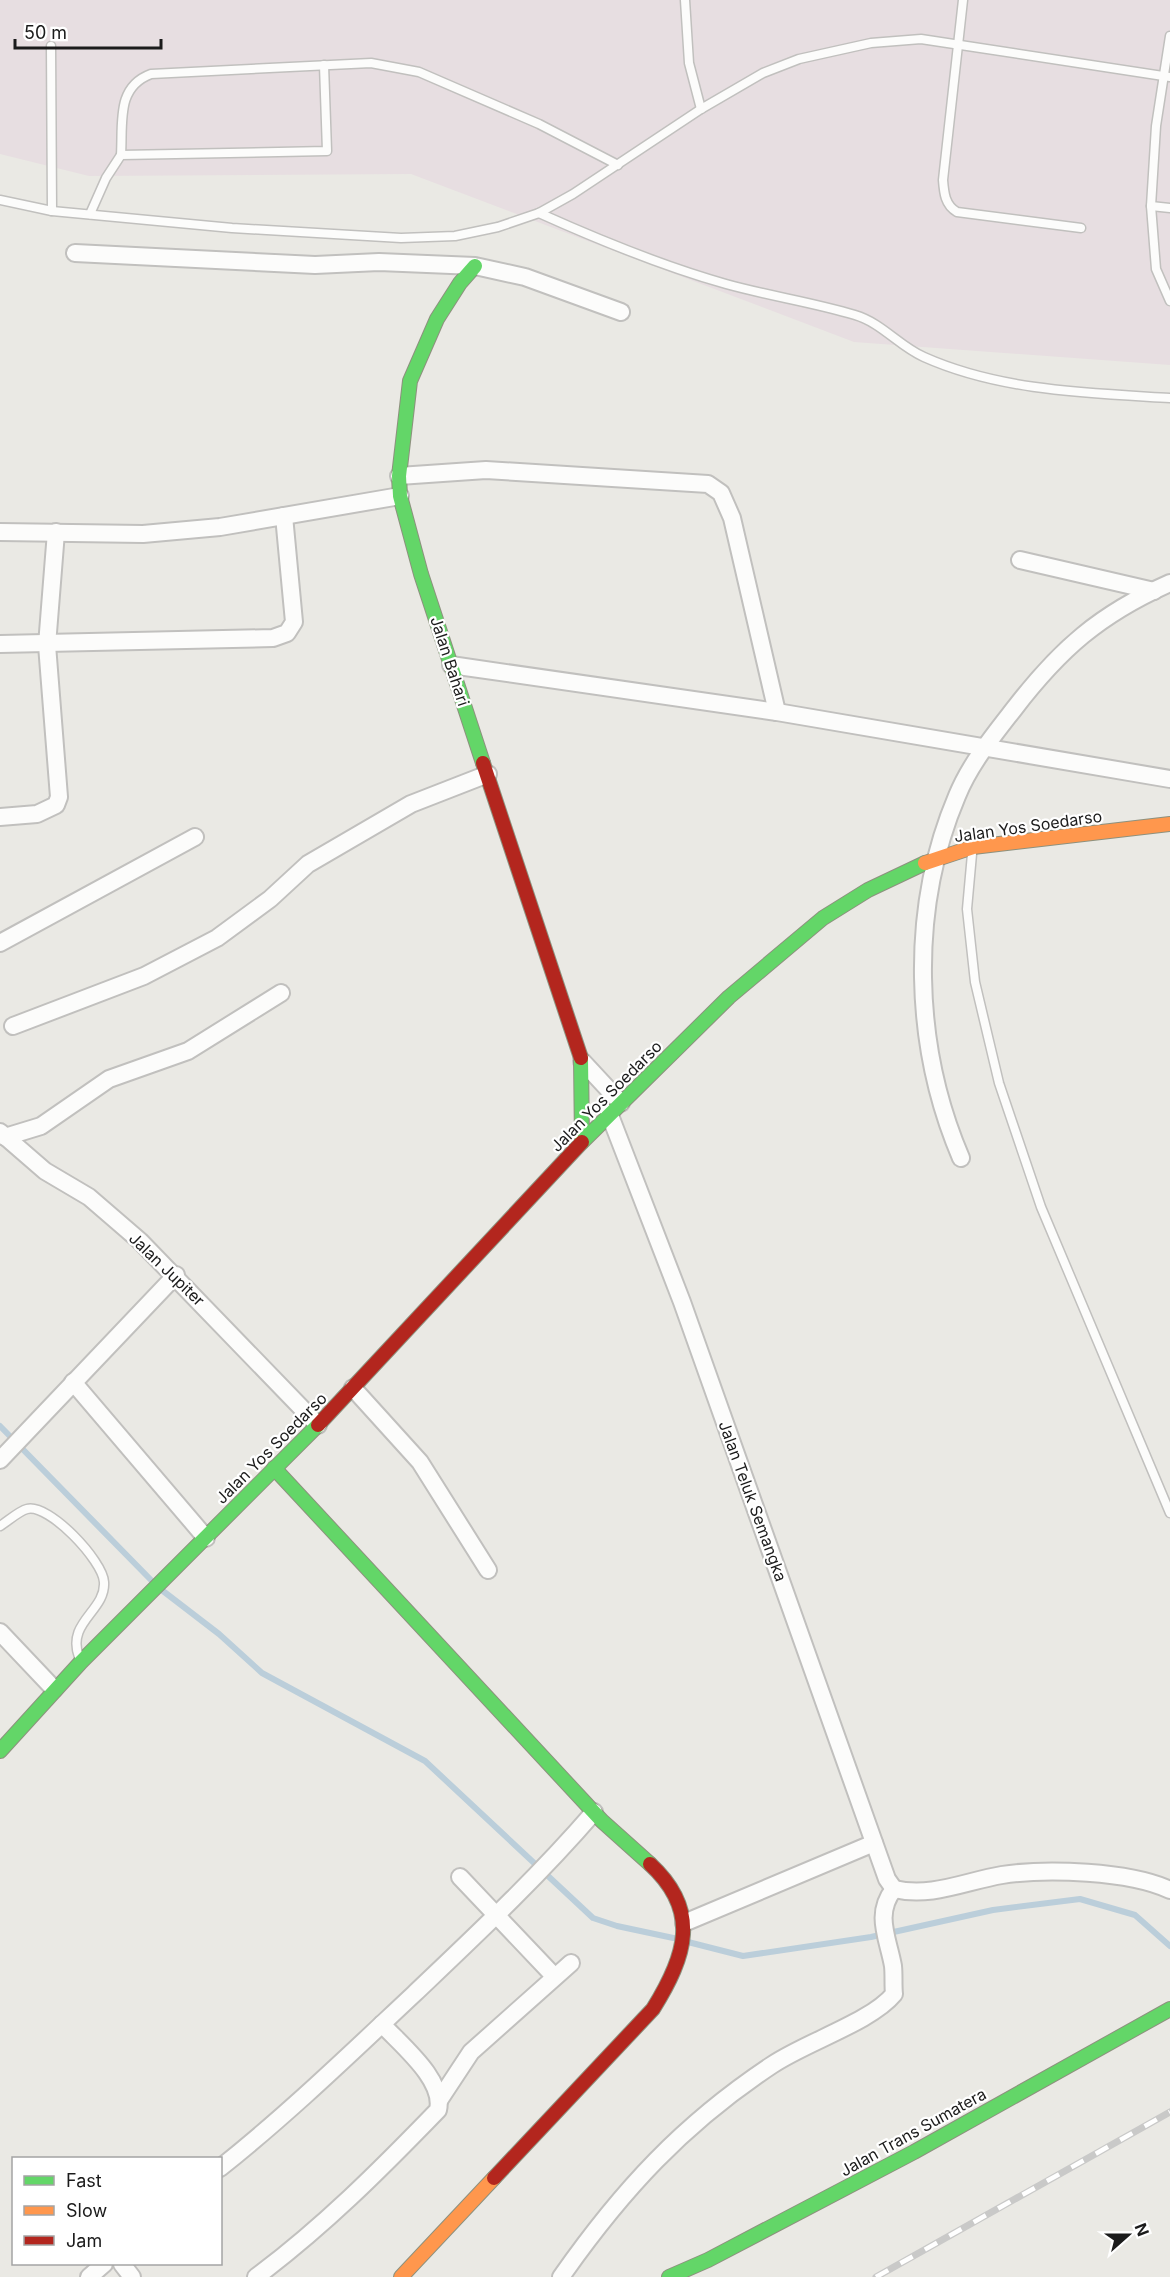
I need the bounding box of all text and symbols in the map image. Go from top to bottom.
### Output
scale bar [15,12,160,50]
text: 50 m [24,22,67,43]
street label: Jalan Bahari [426,614,474,708]
street label: Jalan Yos Soedarso [953,806,1103,846]
street label: Jalan Yos Soedarso [546,1036,666,1156]
street label: Jalan Jupiter [125,1228,209,1310]
street label: Jalan Yos Soedarso [211,1388,331,1508]
street label: Jalan Teluk Semangka [715,1418,791,1584]
street label: Jalan Trans Sumatera [836,2084,990,2180]
legend [12,2157,222,2265]
text: Fast [66,2170,102,2191]
text: Slow [66,2200,107,2221]
north arrow [1098,2205,1158,2265]
text: N [1130,2220,1154,2239]
text: Jam [66,2230,102,2251]

